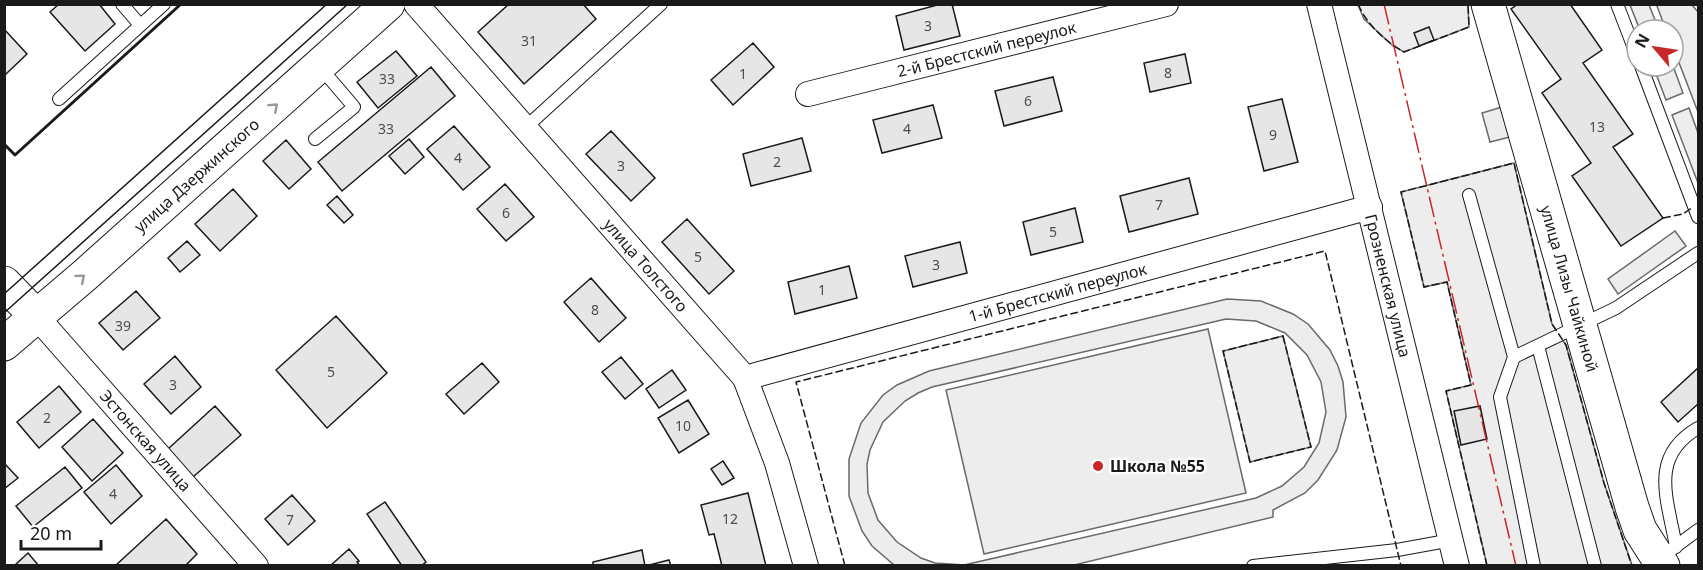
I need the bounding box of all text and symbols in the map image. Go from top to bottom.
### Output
street label: 2-й Брестский переулок [895,16,1079,82]
house number: 3 [924,16,932,35]
north arrow [1625,18,1685,78]
text: N [1629,30,1655,52]
house number: 31 [521,31,537,50]
house number: 8 [1164,63,1172,82]
house number: 1 [739,64,747,83]
house number: 33 [379,69,395,88]
house number: 6 [1024,91,1032,110]
one-way arrow [267,103,278,114]
street label: улица Дзержинского [129,113,264,237]
house number: 13 [1589,117,1605,136]
house number: 33 [378,119,394,138]
house number: 4 [903,119,911,138]
house number: 9 [1269,125,1277,144]
house number: 4 [454,148,462,167]
house number: 2 [773,152,781,171]
house number: 3 [617,156,625,175]
house number: 7 [1155,195,1163,214]
house number: 6 [502,203,510,222]
street label: улица Лизы Чайкиной [1535,203,1604,374]
street label: Грозненская улица [1360,212,1416,360]
street label: улица Толстого [599,214,693,317]
house number: 5 [1049,222,1057,241]
house number: 5 [694,247,702,266]
house number: 3 [932,255,940,274]
street label: 1-й Брестский переулок [966,258,1150,327]
one-way arrow [74,274,85,285]
house number: 1 [818,280,826,299]
house number: 8 [591,300,599,319]
house number: 39 [115,316,131,335]
house number: 5 [327,362,335,381]
house number: 3 [169,375,177,394]
street label: Эстонская улица [95,385,196,496]
house number: 2 [43,408,51,427]
house number: 10 [675,416,691,435]
place label: Школа №55 [1110,455,1205,477]
marker: Школа №55 [1091,459,1105,473]
house number: 4 [109,484,117,503]
house number: 12 [722,509,738,528]
house number: 7 [286,510,294,529]
scale bar [21,513,100,551]
text: 20 m [30,521,72,545]

